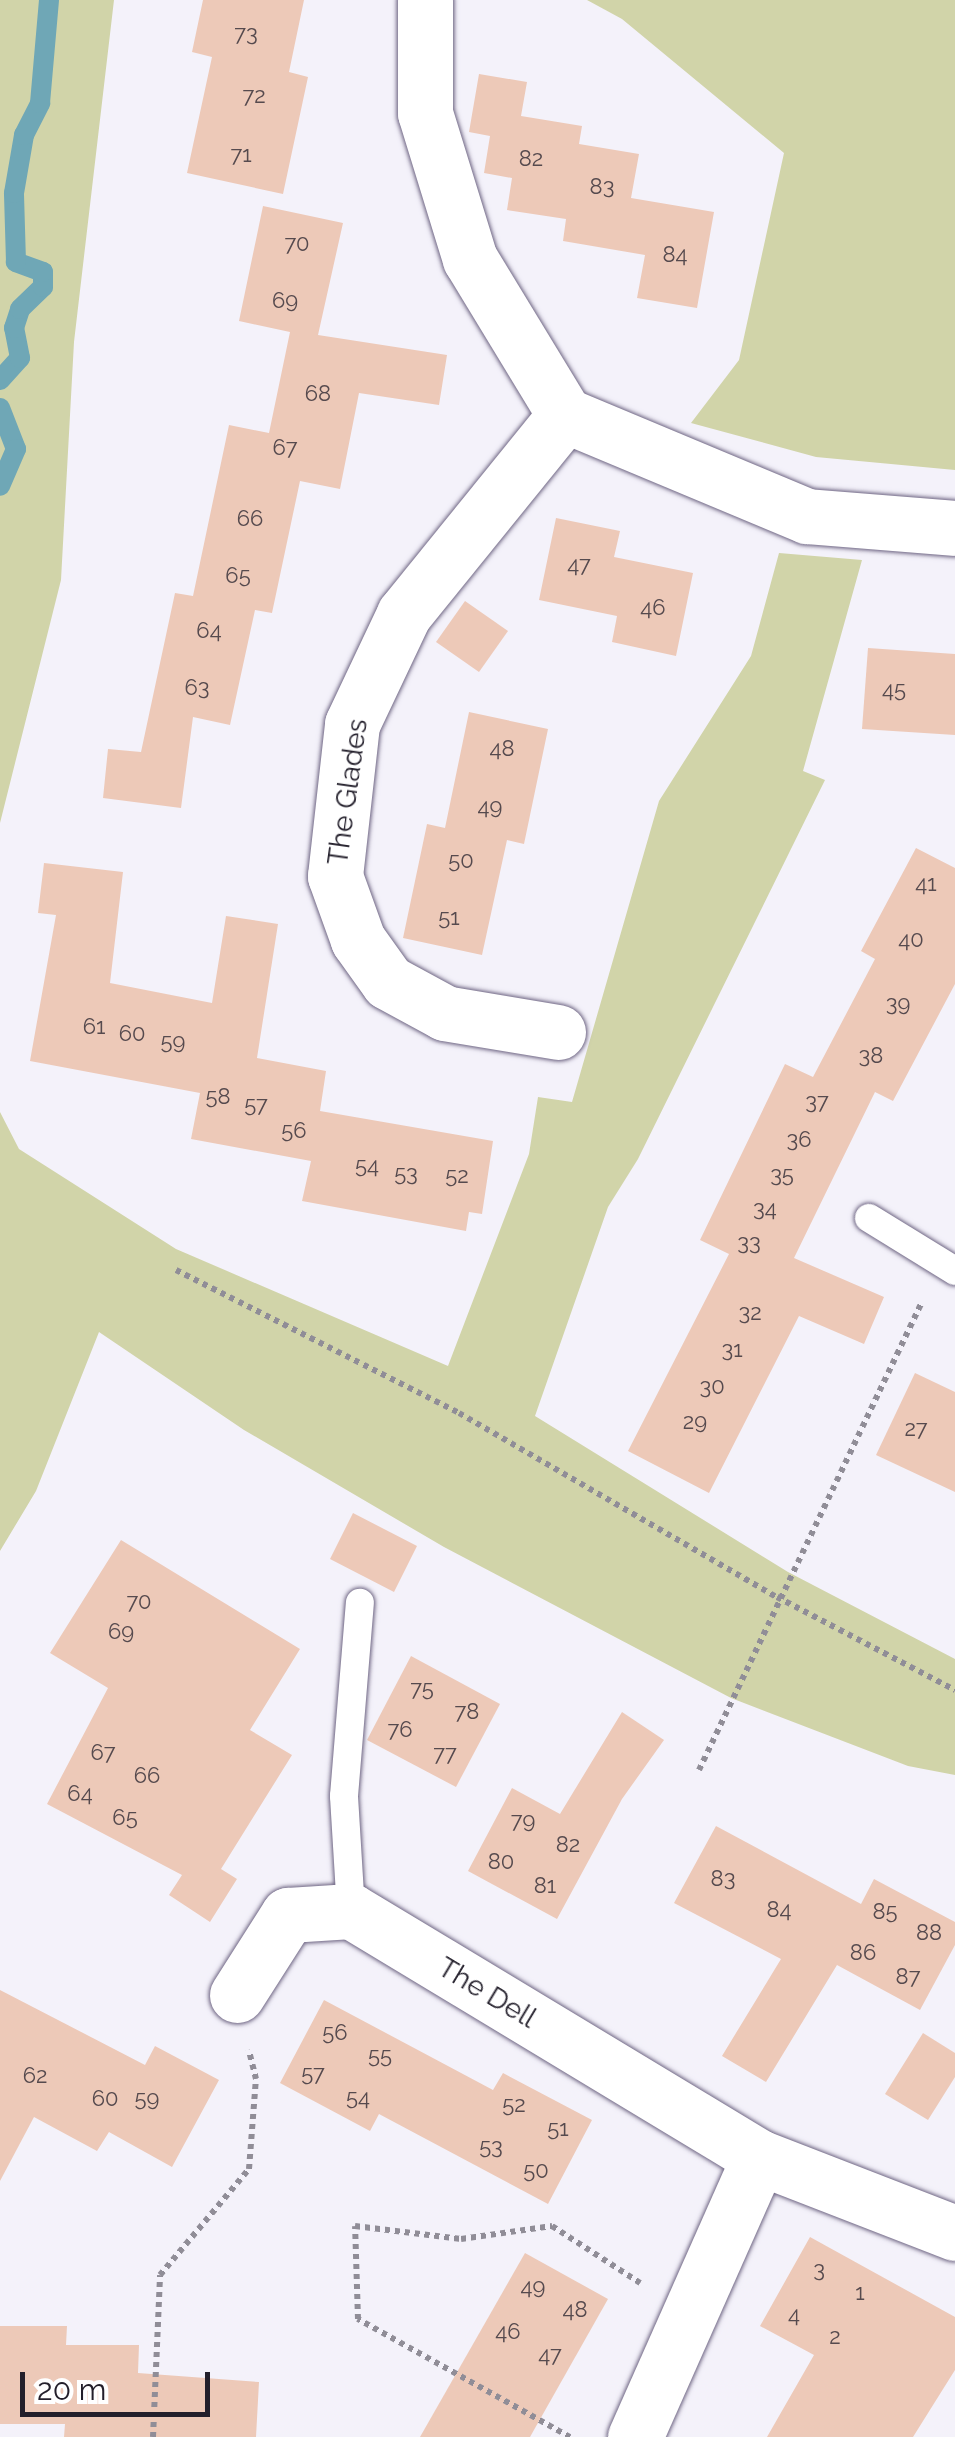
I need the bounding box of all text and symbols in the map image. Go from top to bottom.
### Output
house number: 73 [234,21,258,47]
house number: 72 [242,83,266,109]
house number: 71 [230,142,252,168]
house number: 82 [519,146,543,172]
house number: 83 [590,174,614,200]
house number: 70 [284,231,310,257]
house number: 84 [662,242,688,268]
house number: 69 [272,288,298,314]
house number: 68 [305,381,331,407]
house number: 67 [272,435,298,461]
house number: 66 [237,506,263,532]
house number: 47 [567,552,591,578]
house number: 65 [225,563,251,589]
house number: 46 [640,595,666,621]
house number: 64 [196,618,222,644]
house number: 63 [184,675,210,701]
house number: 45 [882,677,906,703]
street label: The Glades [321,717,375,867]
house number: 48 [489,736,515,762]
house number: 49 [478,794,502,820]
house number: 50 [448,848,474,874]
house number: 41 [915,871,937,897]
house number: 51 [438,905,460,931]
house number: 40 [898,927,924,953]
house number: 39 [886,991,910,1017]
house number: 61 [83,1014,105,1040]
house number: 60 [119,1021,145,1047]
house number: 59 [161,1029,185,1055]
house number: 38 [859,1043,883,1069]
house number: 58 [205,1084,231,1110]
house number: 37 [805,1089,829,1115]
house number: 57 [244,1092,268,1118]
house number: 56 [281,1118,307,1144]
house number: 36 [786,1127,812,1153]
house number: 54 [355,1153,379,1179]
house number: 53 [394,1161,418,1187]
house number: 35 [770,1162,794,1188]
house number: 52 [445,1163,469,1189]
house number: 34 [753,1196,777,1222]
house number: 33 [737,1230,761,1256]
house number: 32 [738,1300,762,1326]
house number: 31 [721,1337,743,1363]
house number: 30 [699,1374,725,1400]
house number: 29 [683,1409,707,1435]
house number: 27 [904,1416,928,1442]
house number: 70 [126,1589,152,1615]
house number: 69 [108,1619,134,1645]
house number: 75 [410,1676,434,1702]
house number: 78 [455,1699,479,1725]
house number: 76 [387,1717,413,1743]
house number: 67 [90,1740,116,1766]
house number: 77 [433,1741,457,1767]
house number: 66 [134,1763,160,1789]
house number: 64 [67,1781,93,1807]
house number: 65 [112,1805,138,1831]
house number: 79 [511,1808,535,1834]
house number: 82 [556,1832,580,1858]
house number: 80 [488,1849,514,1875]
house number: 83 [711,1866,735,1892]
house number: 81 [534,1873,556,1899]
house number: 84 [766,1897,792,1923]
house number: 85 [872,1899,898,1925]
house number: 88 [916,1920,942,1946]
house number: 86 [850,1940,876,1966]
street label: The Dell [432,1951,542,2035]
house number: 87 [896,1964,920,1990]
house number: 56 [322,2020,348,2046]
house number: 55 [368,2043,392,2069]
house number: 57 [301,2061,325,2087]
house number: 62 [23,2063,47,2089]
house number: 54 [346,2085,370,2111]
house number: 60 [92,2086,118,2112]
house number: 59 [135,2086,159,2112]
house number: 52 [502,2092,526,2118]
house number: 51 [547,2116,569,2142]
house number: 53 [479,2134,503,2160]
house number: 50 [523,2158,549,2184]
house number: 3 [813,2257,825,2283]
house number: 49 [521,2274,545,2300]
house number: 1 [855,2280,865,2306]
house number: 48 [562,2297,588,2323]
house number: 4 [788,2302,800,2328]
house number: 46 [495,2319,521,2345]
house number: 2 [829,2324,841,2350]
house number: 47 [538,2342,562,2368]
scale bar [25,2352,215,2414]
text: 20 m [37,2372,106,2407]

